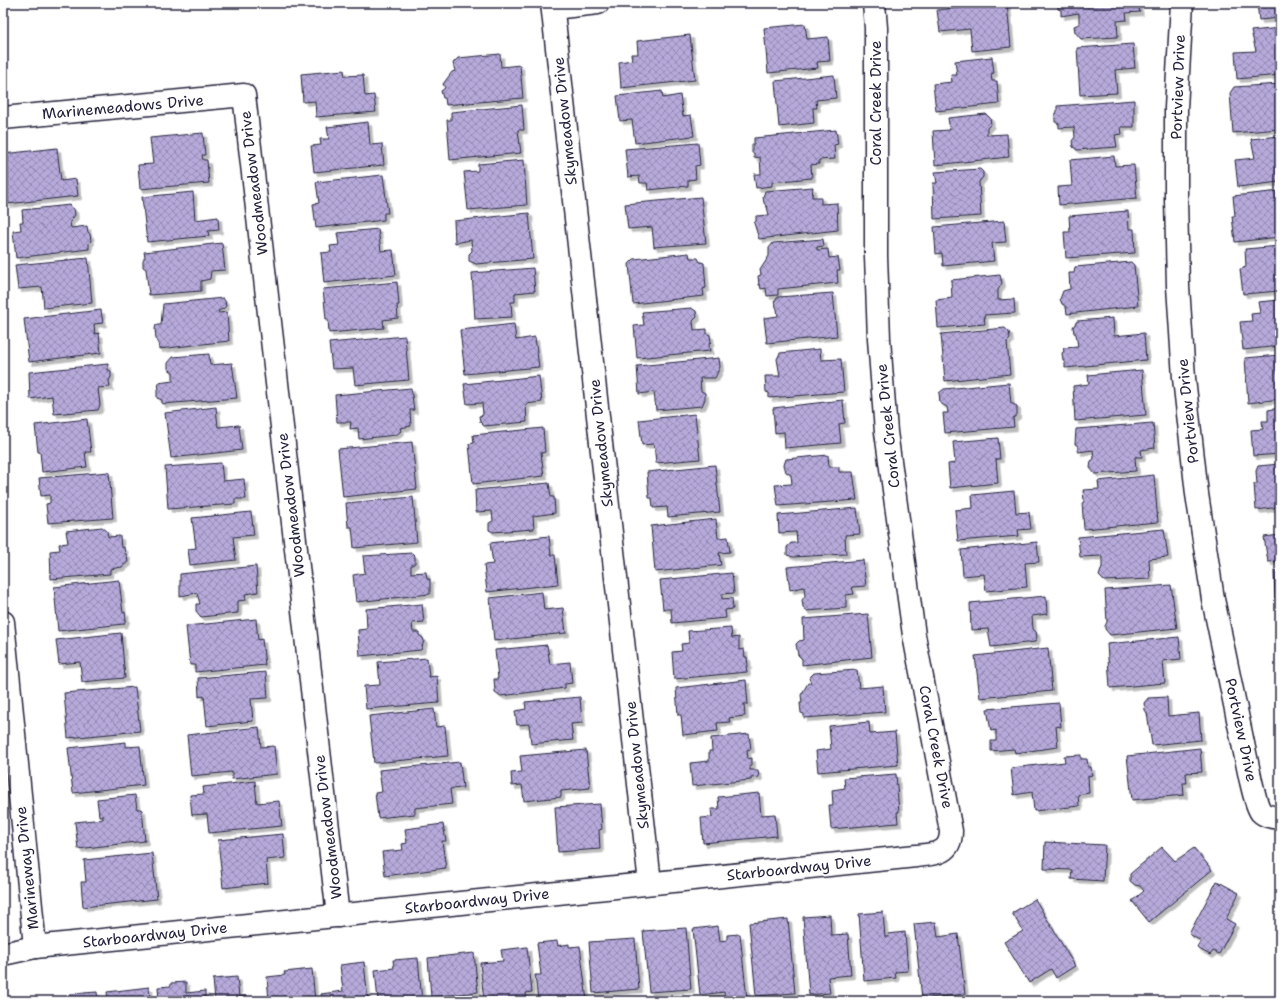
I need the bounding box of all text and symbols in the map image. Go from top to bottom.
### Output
street label: Portview Drive [1166,34,1190,140]
street label: Coral Creek Drive [866,41,886,165]
street label: Skymeadow Drive [548,56,582,186]
street label: Marinemeadows Drive [41,90,205,124]
street label: Woodmeadow Drive [235,110,273,256]
street label: Portview Drive [1173,358,1203,464]
street label: Coral Creek Drive [872,363,904,489]
street label: Skymeadow Drive [584,378,618,508]
street label: Woodmeadow Drive [272,432,310,578]
street label: Portview Drive [1220,676,1262,784]
street label: Coral Creek Drive [914,684,958,810]
street label: Skymeadow Drive [620,700,654,830]
street label: Woodmeadow Drive [309,754,347,900]
street label: Marineway Drive [11,805,43,931]
street label: Starboardway Drive [726,850,872,886]
street label: Starboardway Drive [404,883,550,919]
street label: Starboardway Drive [82,917,228,953]

